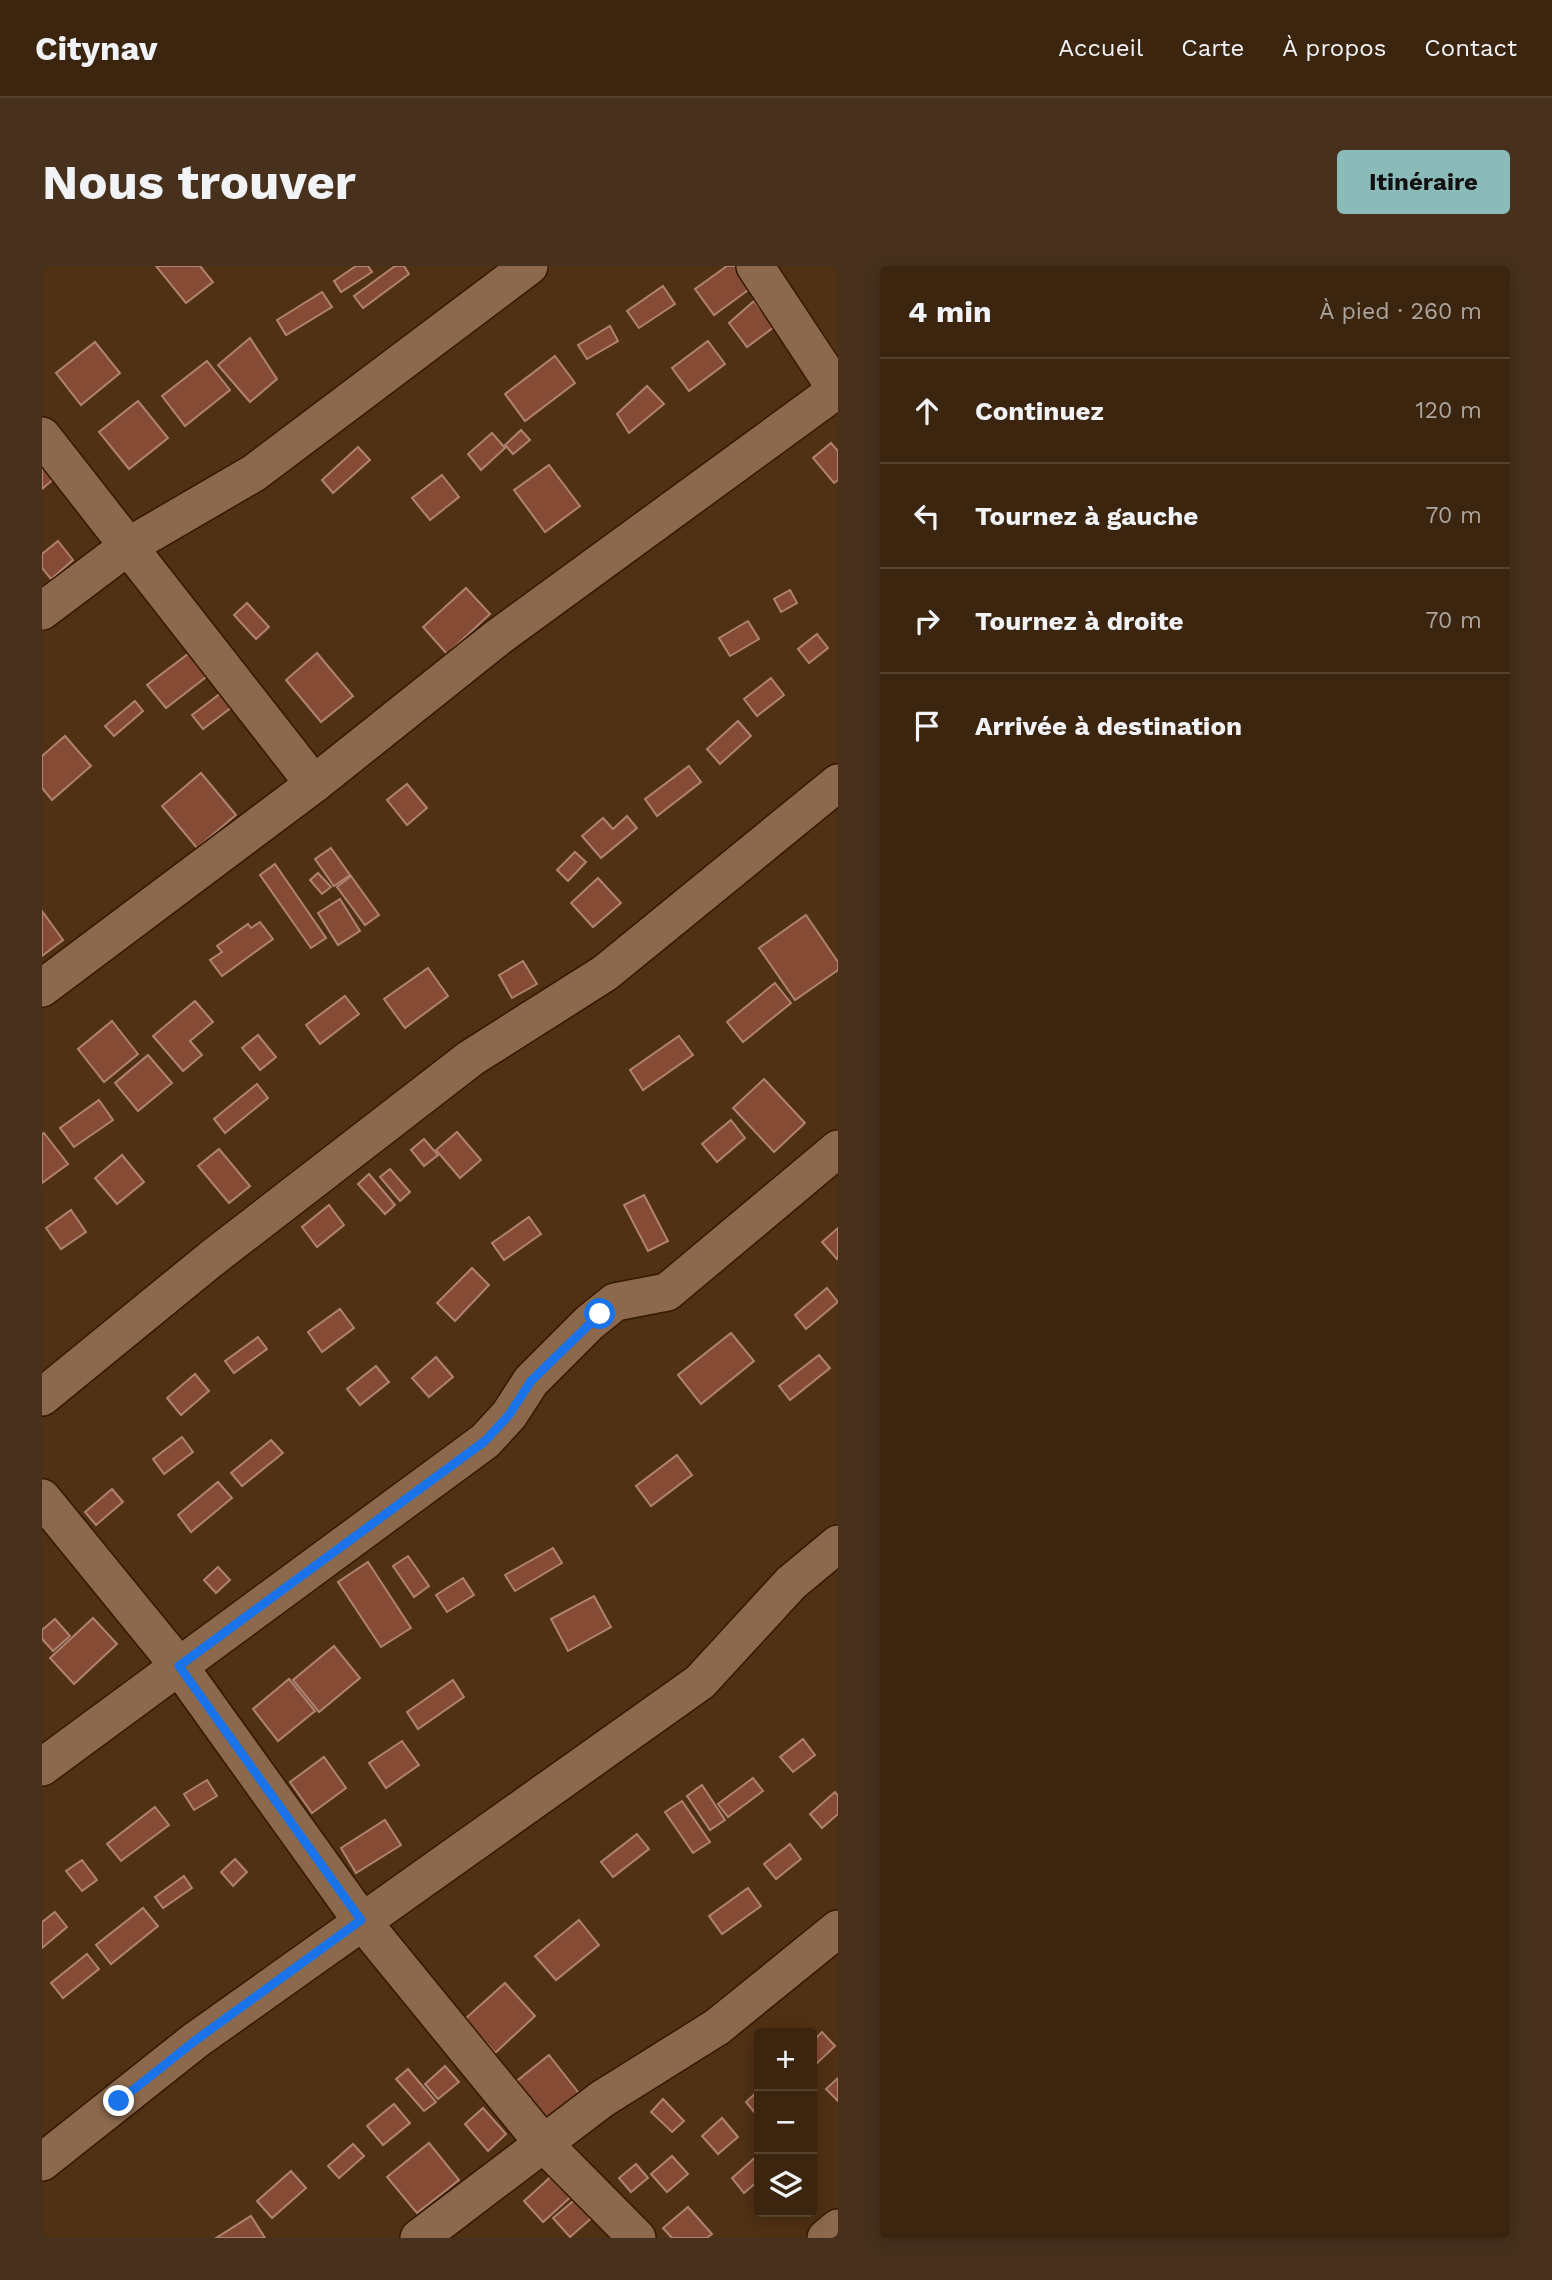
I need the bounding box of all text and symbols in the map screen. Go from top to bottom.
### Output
text: Citynav [35,29,157,68]
text: Accueil [1058,34,1143,62]
text: Carte [1181,34,1244,62]
text: À propos [1282,34,1386,62]
text: Contact [1424,34,1517,62]
button: Itinéraire [1337,150,1510,214]
text: Nous trouver [42,153,356,211]
text: 4 min [908,294,992,329]
text: À pied · 260 m [1319,298,1482,325]
icon: ahead [908,392,946,430]
text: Continuez [975,396,1104,426]
text: 120 m [1416,397,1482,424]
icon: left [908,497,946,535]
text: Tournez à gauche [975,501,1198,531]
text: 70 m [1425,502,1482,529]
icon: right [908,602,946,640]
text: Tournez à droite [975,606,1184,636]
text: 70 m [1425,607,1482,634]
icon: arrive [908,707,946,745]
text: Arrivée à destination [975,711,1242,741]
route start [584,1298,615,1329]
map controls [754,2028,817,2217]
button: + [754,2028,817,2091]
route end [103,2085,134,2116]
button: − [754,2091,817,2154]
button: layers [754,2154,817,2217]

